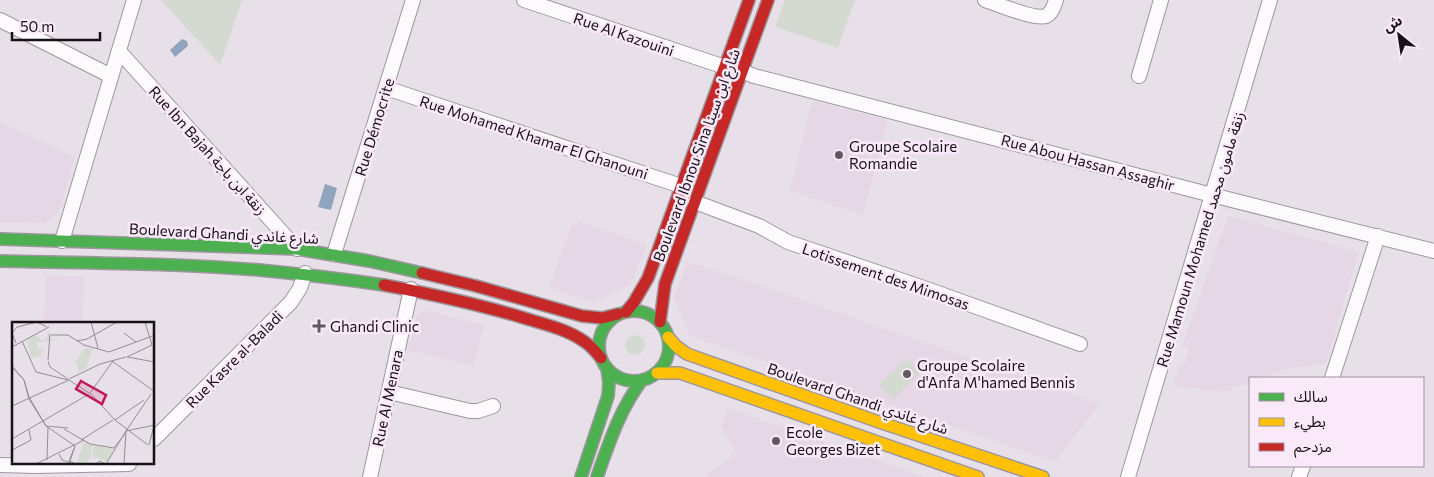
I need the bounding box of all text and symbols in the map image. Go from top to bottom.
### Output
street label: Rue Al Kazouini [571,8,677,60]
scale bar [12,10,100,42]
north arrow [1374,10,1424,60]
text: ش [1380,11,1405,35]
text: 50 m [20,17,54,35]
street label: Boulevard Ibnou Sina شارع ابن سينا [649,46,747,265]
street label: Rue Démocrite [351,76,397,178]
street label: Rue Ibn Bajah زنقة ابن باجة [145,82,271,219]
street label: Rue Mohamed Khamar El Ghanouni [418,91,650,183]
street label: Rue Mamoun Mohamed زنقة مامون محمد [1152,109,1249,369]
street label: Rue Abou Hassan Assaghir [999,130,1177,194]
place label: Groupe Scolaire Romandie [849,137,957,172]
marker: Groupe Scolaire Romandie [833,149,845,161]
street label: Boulevard Ghandi شارع غاندي [128,219,320,251]
street label: Lotissement des Mimosas [800,239,972,313]
street label: Rue Kasre al-Baladi [182,307,286,411]
place label: Ghandi Clinic [330,317,419,335]
marker: Ghandi Clinic [312,319,326,333]
inset map [12,322,155,464]
street label: Rue Al Menara [368,348,406,448]
place label: Groupe Scolaire d'Anfa M'hamed Bennis [917,356,1075,391]
street label: Boulevard Ghandi شارع غاندي [764,359,951,441]
marker: Groupe Scolaire d'Anfa M'hamed Bennis [901,368,913,380]
legend [1249,377,1424,467]
text: سالك [1294,387,1328,405]
text: بطيء [1294,412,1326,433]
place label: Ecole Georges Bizet [786,423,880,458]
marker: Ecole Georges Bizet [770,435,782,447]
text: مزدحم [1294,437,1332,458]

